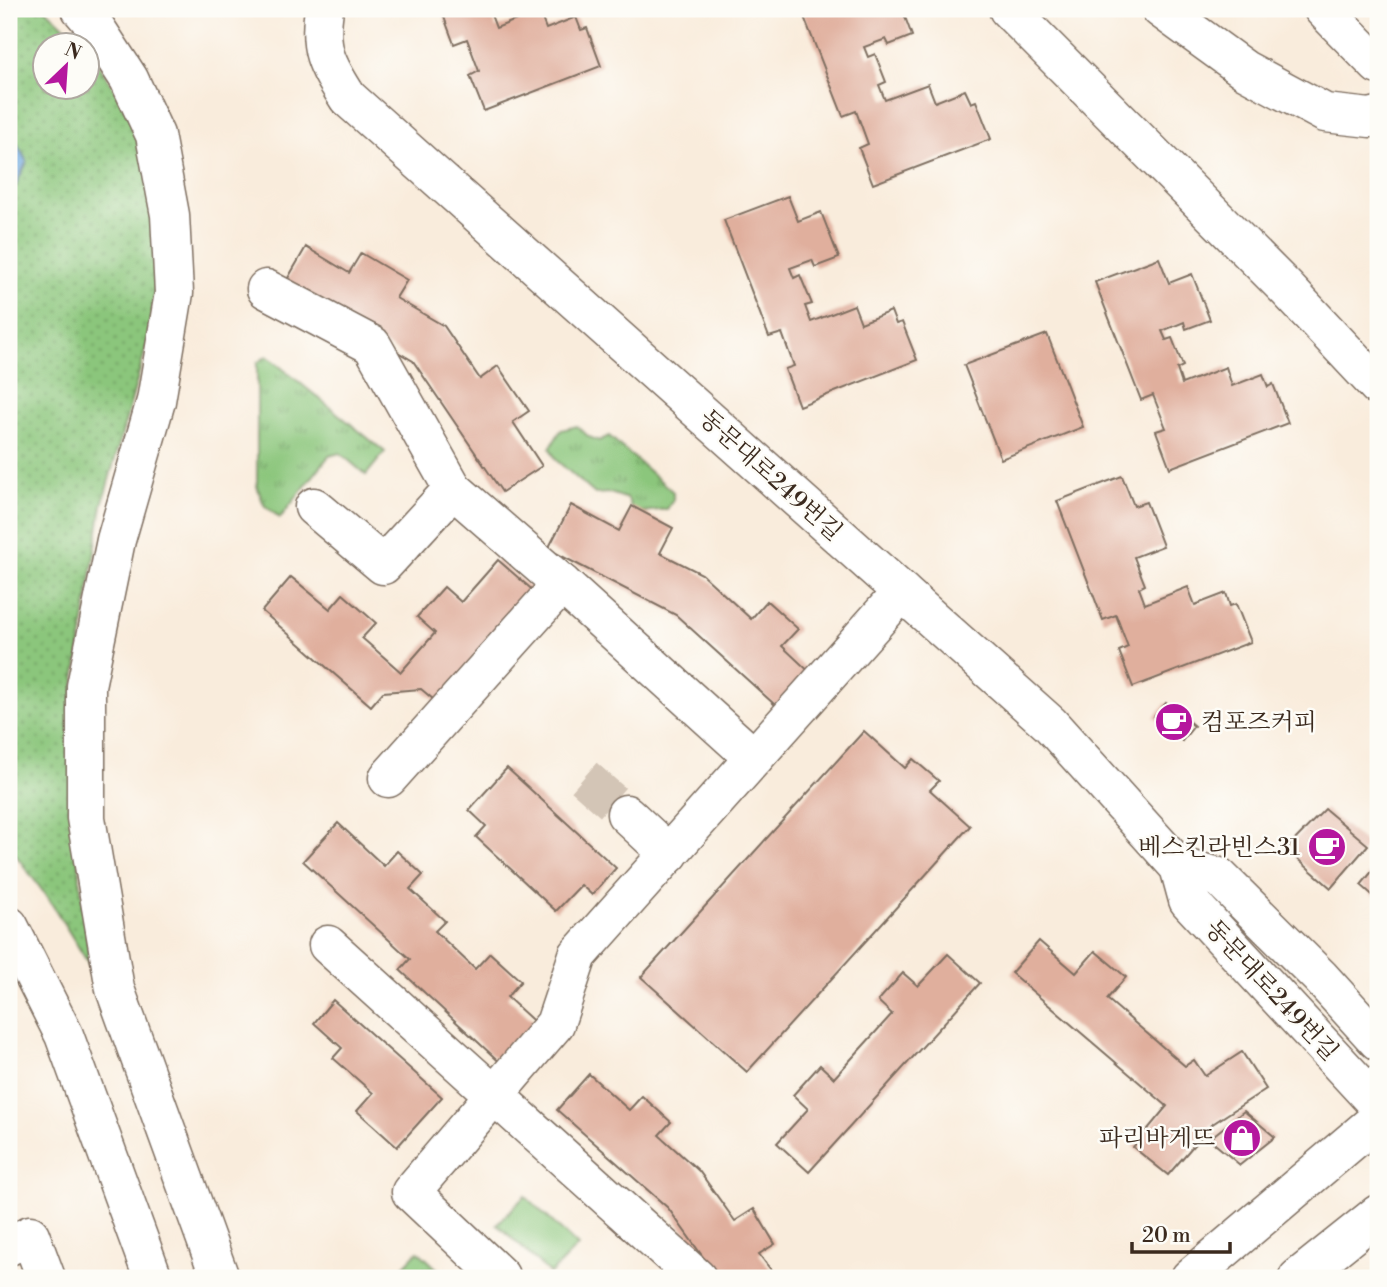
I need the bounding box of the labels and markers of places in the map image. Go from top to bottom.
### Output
cafe icon: 컴포즈커피 [1153,701,1195,743]
place label: 컴포즈커피 [1201,708,1317,738]
cafe icon: 베스킨라빈스31 [1306,826,1348,868]
place label: 베스킨라빈스31 [1138,833,1301,863]
shop icon: 파리바게뜨 [1221,1117,1263,1159]
place label: 파리바게뜨 [1099,1124,1215,1154]

